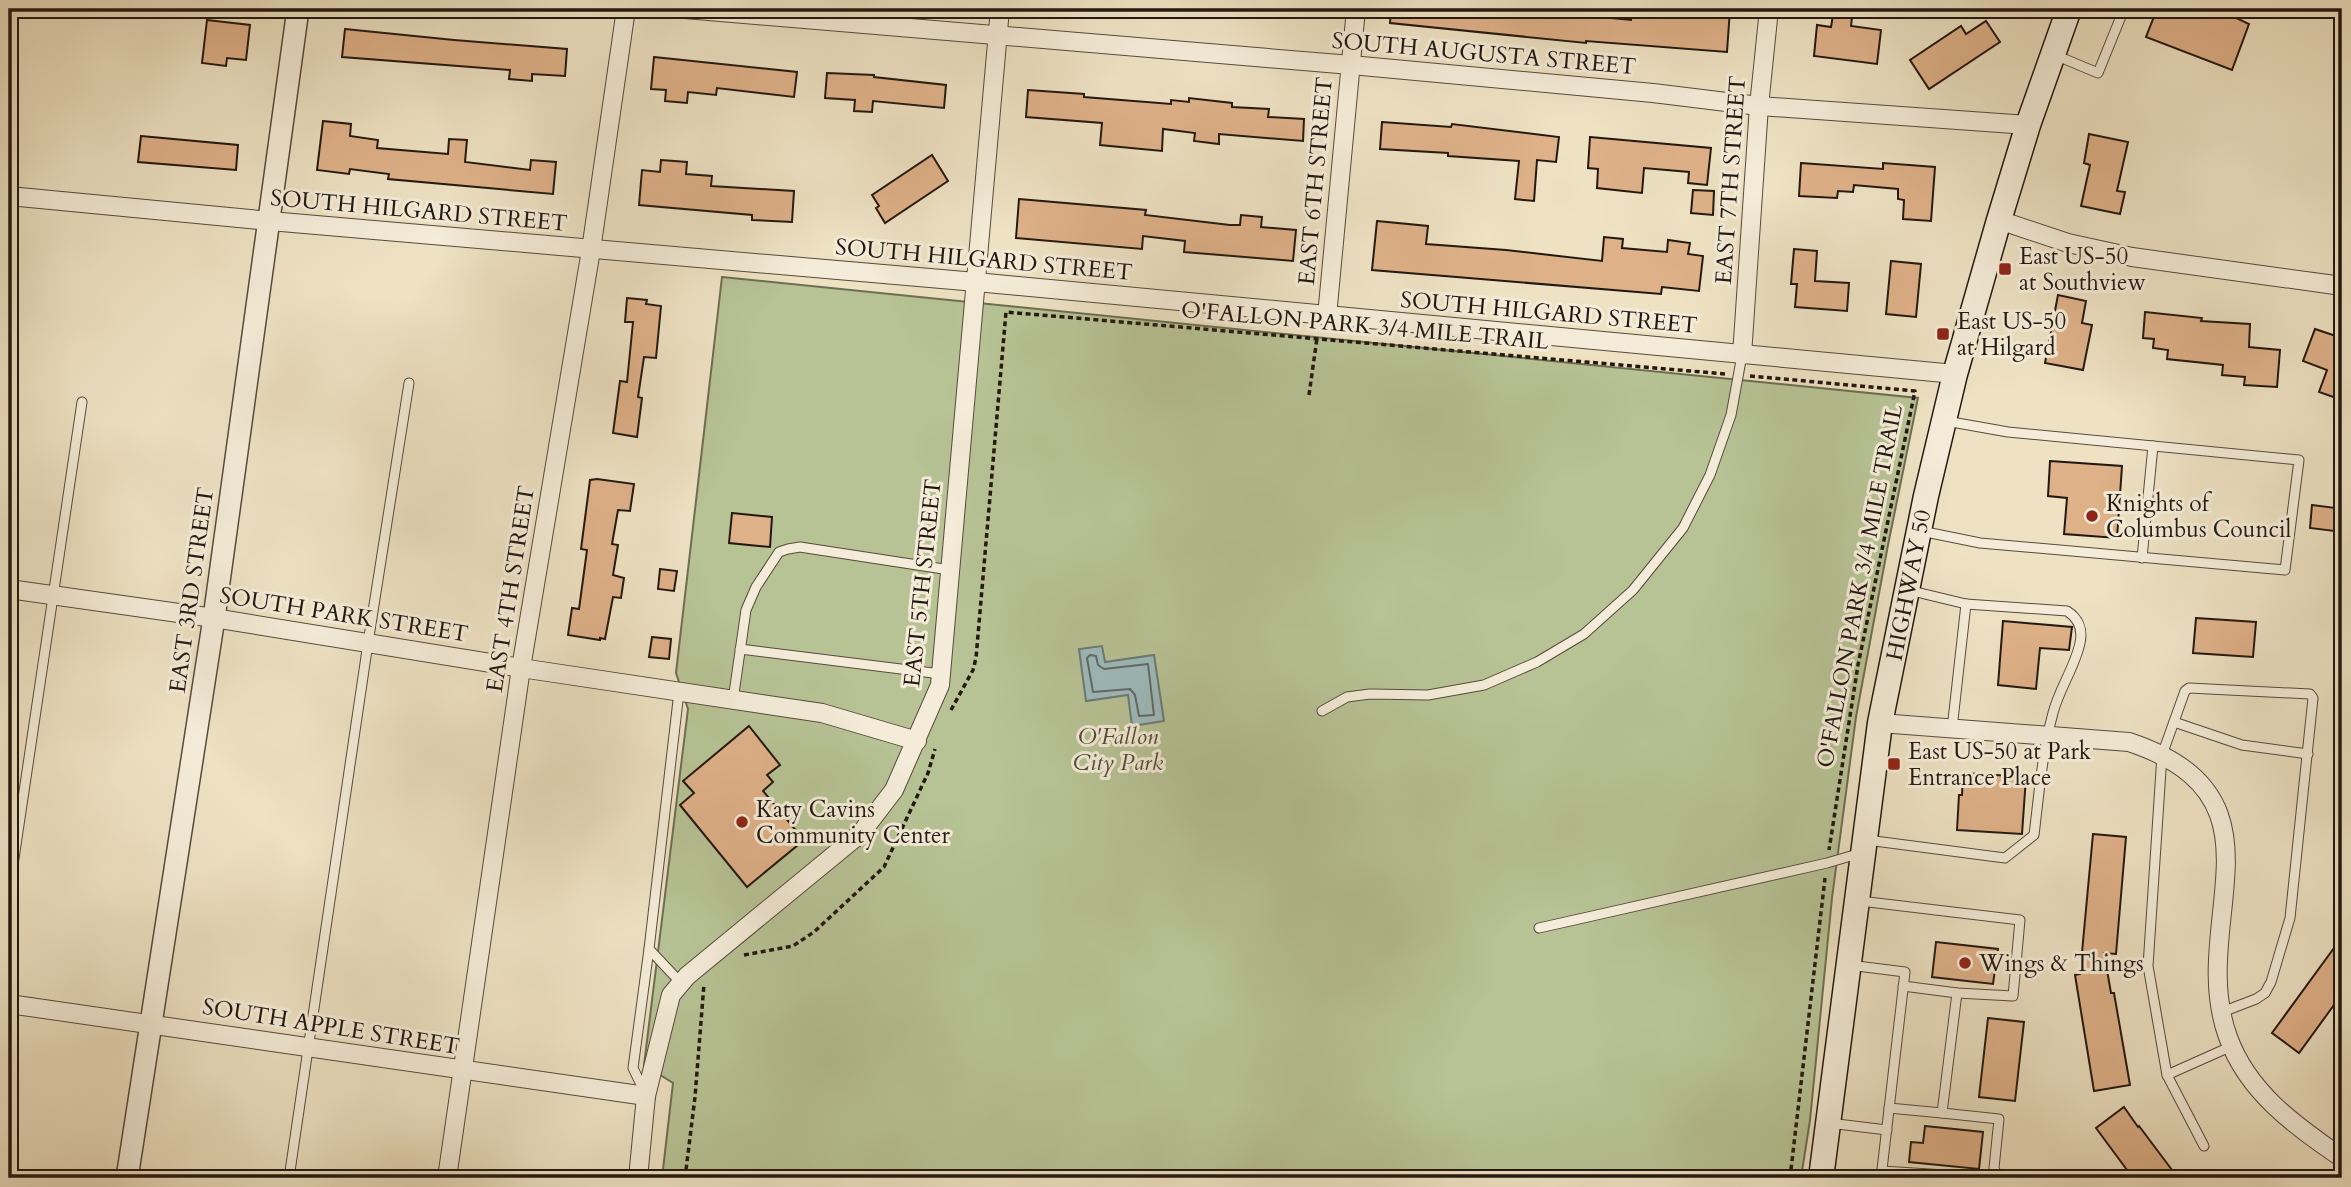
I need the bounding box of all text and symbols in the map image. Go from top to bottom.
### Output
street label: SOUTH AUGUSTA STREET [1331,25,1637,82]
street label: EAST 7TH STREET [1708,75,1753,285]
street label: EAST 6TH STREET [1291,76,1340,286]
street label: SOUTH HILGARD STREET [269,182,569,239]
street label: SOUTH HILGARD STREET [834,231,1134,288]
place label: East US-50 at Southview [2019,241,2146,298]
marker: East US-50 at Southview [1997,261,2013,277]
street label: SOUTH HILGARD STREET [1399,284,1699,341]
street label: O'FALLON PARK 3/4 MILE TRAIL [1180,294,1550,357]
place label: East US-50 at Hilgard [1957,306,2066,363]
marker: East US-50 at Hilgard [1935,326,1951,342]
street label: O'FALLON PARK 3/4 MILE TRAIL [1809,402,1910,770]
street label: EAST 5TH STREET [896,477,949,688]
street label: EAST 4TH STREET [479,483,542,695]
street label: EAST 3RD STREET [162,485,221,695]
place label: Knights of Columbus Council [2106,488,2291,545]
street label: HIGHWAY 50 [1879,507,1938,663]
marker: Knights of Columbus Council [2084,508,2100,524]
street label: SOUTH PARK STREET [217,580,471,649]
park label: O'Fallon City Park [1073,721,1164,778]
place label: East US-50 at Park Entrance Place [1908,736,2092,793]
marker: East US-50 at Park Entrance Place [1886,756,1902,772]
place label: Katy Cavins Community Center [756,794,950,851]
marker: Katy Cavins Community Center [734,814,750,830]
place label: Wings & Things [1978,948,2144,979]
marker: Wings & Things [1957,955,1973,971]
street label: SOUTH APPLE STREET [200,991,462,1062]

